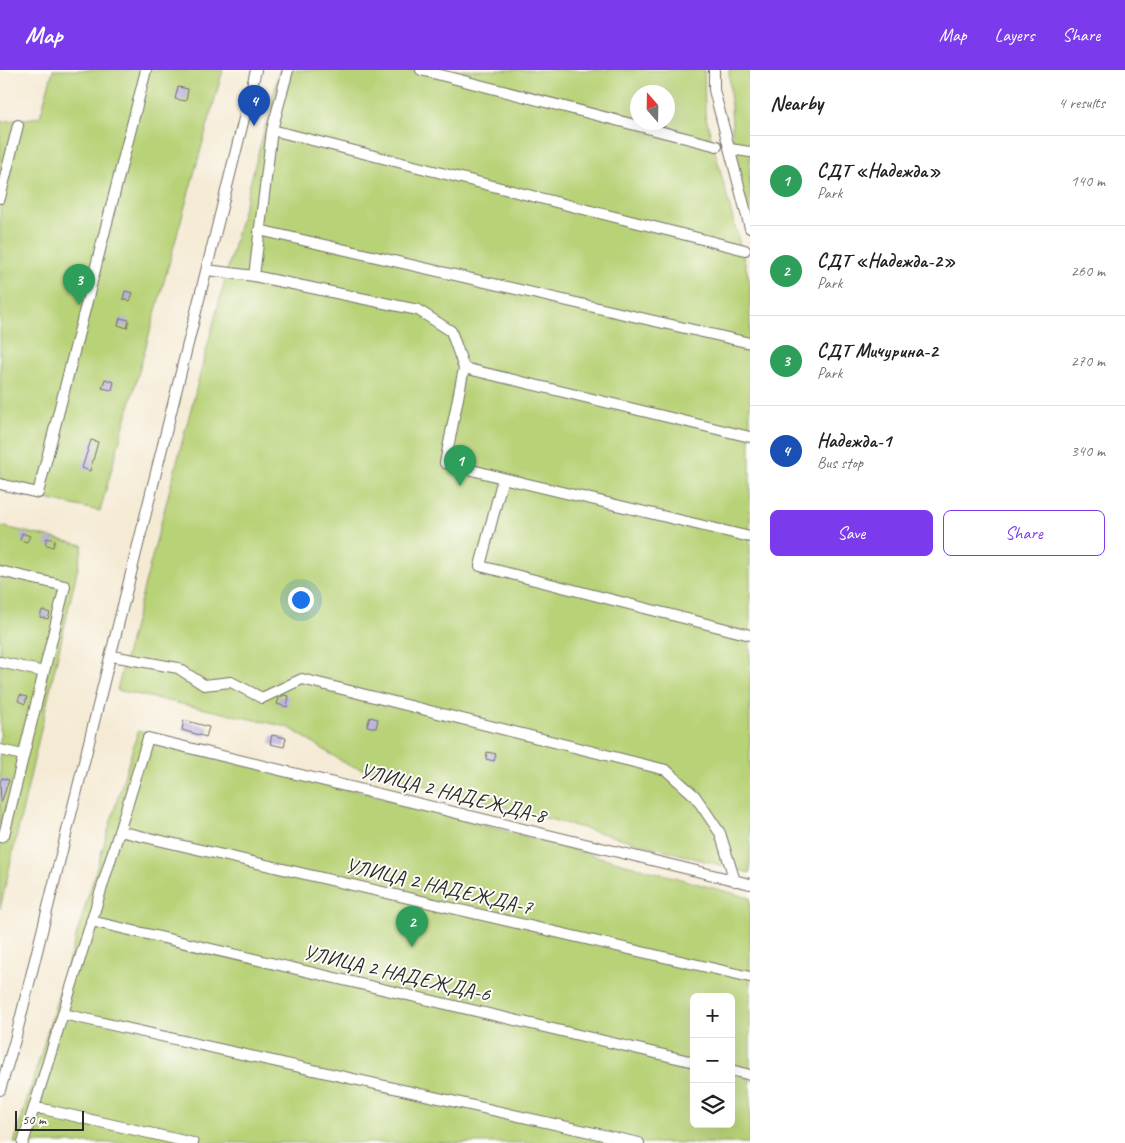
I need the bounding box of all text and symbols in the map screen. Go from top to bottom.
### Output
text: Map [25,20,62,50]
text: Map [939,24,967,46]
text: Layers [995,24,1034,46]
text: Share [1062,24,1100,46]
pin: 4 [238,85,270,126]
north arrow [630,85,675,130]
text: Nearby [770,90,823,116]
text: 4 results [1058,93,1105,113]
text: СДТ «Надежда» [817,159,941,183]
text: 1 [782,171,790,191]
text: 140 m [1071,171,1105,191]
text: Park [817,183,842,203]
text: СДТ «Надежда-2» [817,249,955,273]
text: 2 [782,261,790,281]
text: 260 m [1071,261,1105,281]
pin: 3 [63,264,95,305]
text: Park [817,273,842,293]
text: СДТ Мичурина-2 [817,339,938,363]
text: 3 [782,351,790,371]
text: 270 m [1071,351,1105,371]
text: Park [817,363,842,383]
text: Надежда-1 [817,429,891,453]
text: 4 [782,441,790,461]
text: 340 m [1071,441,1105,461]
pin: 1 [444,445,476,486]
text: Bus stop [817,453,863,473]
button: Save [770,510,933,556]
button: Share [943,510,1105,556]
your location [288,587,314,613]
street label: УЛИЦА 2 НАДЕЖДА-8 [357,757,551,829]
street label: УЛИЦА 2 НАДЕЖДА-7 [343,852,536,920]
pin: 2 [396,906,428,947]
street label: УЛИЦА 2 НАДЕЖДА-6 [301,939,494,1007]
map controls [690,993,735,1128]
button: + [690,993,735,1038]
button: − [690,1038,735,1083]
button: layers [690,1083,735,1128]
scale bar [15,1108,84,1131]
text: 50 m [22,1111,46,1128]

